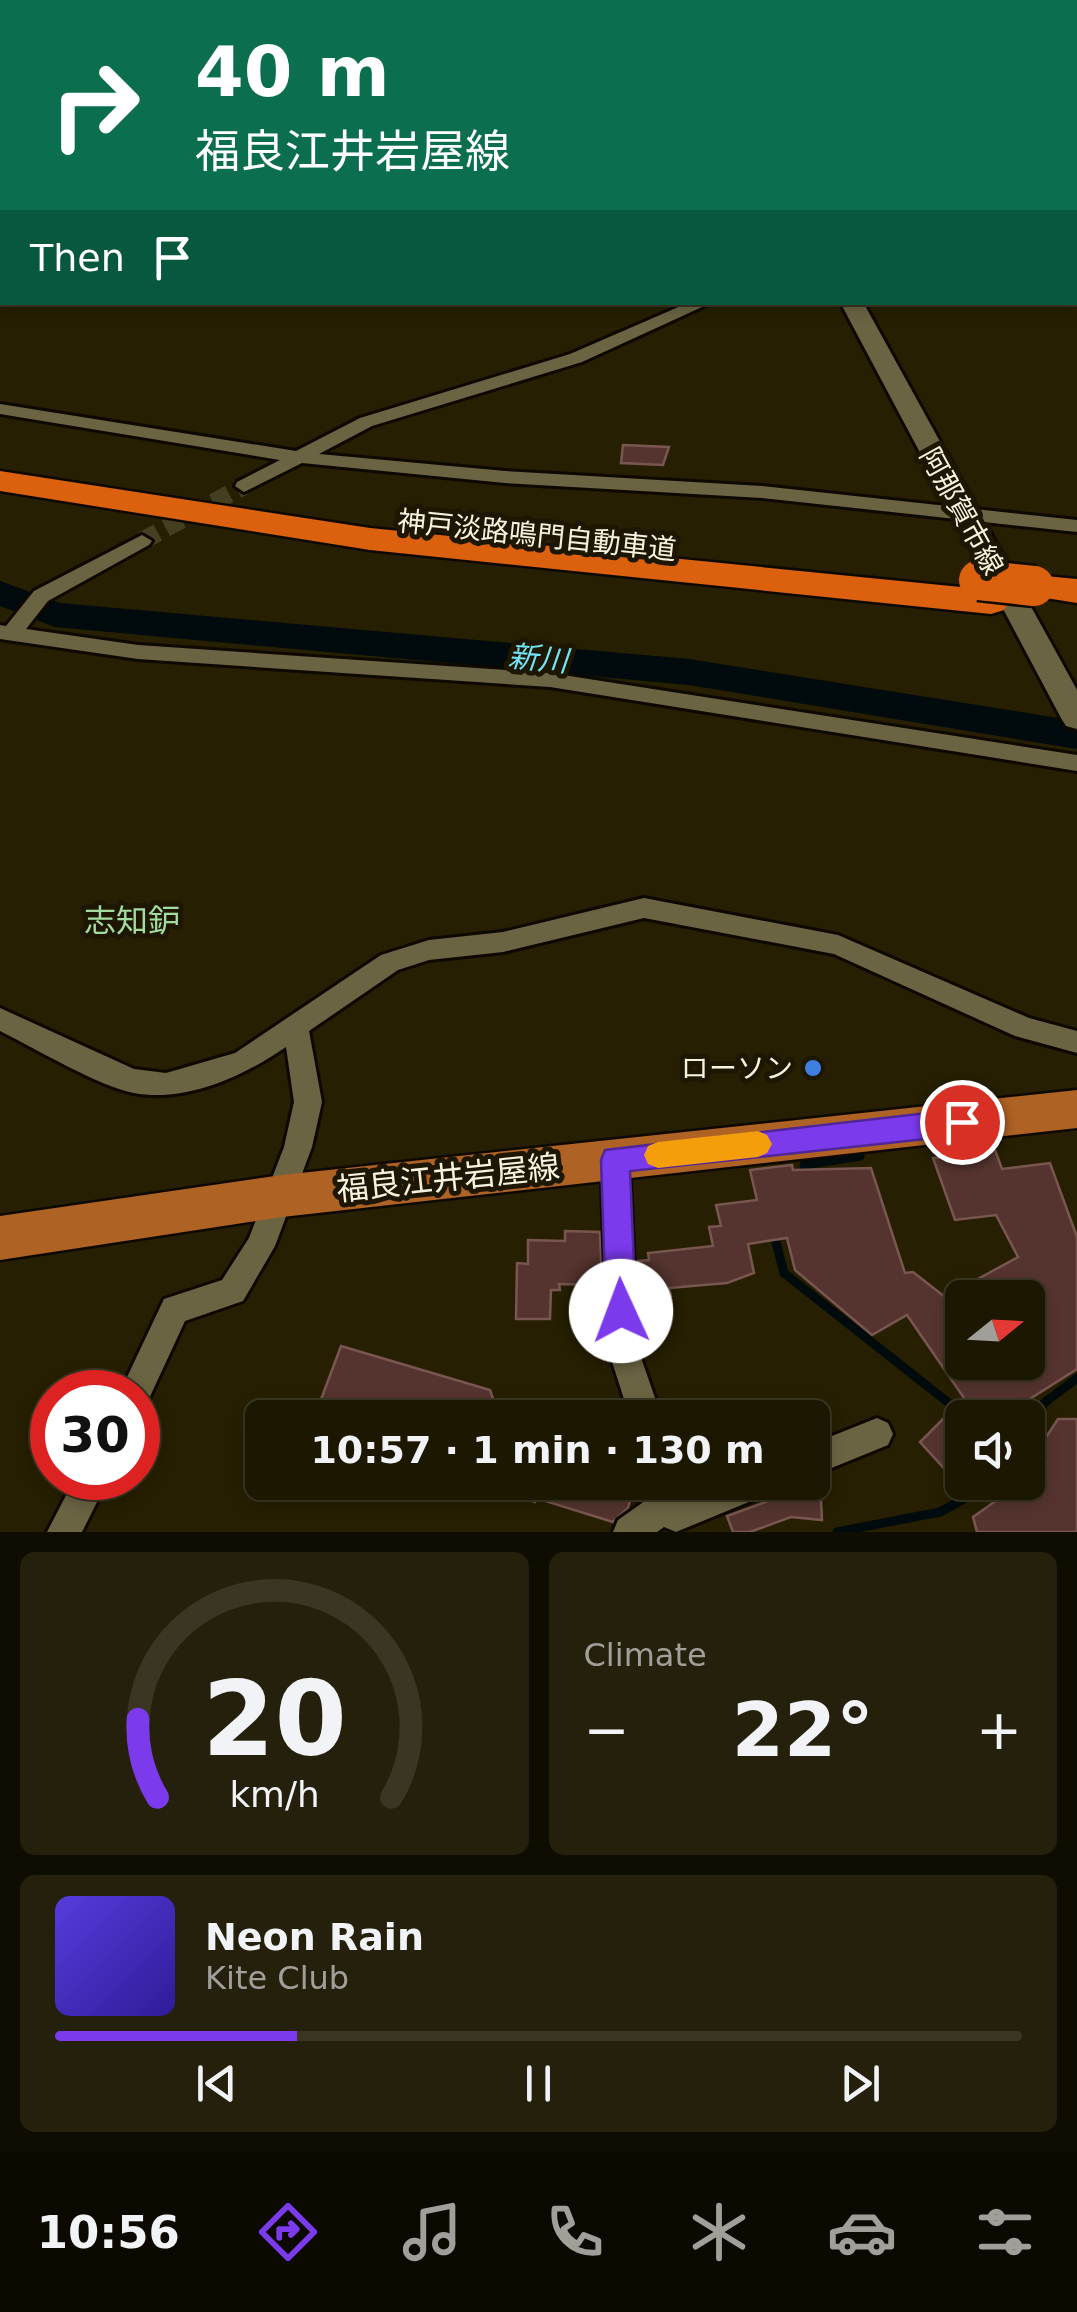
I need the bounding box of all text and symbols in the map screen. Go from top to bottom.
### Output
text: 40 m [195,31,390,113]
icon: right [30,40,160,170]
text: 福良江井岩屋線 [195,125,510,178]
icon: arrive [145,230,200,285]
text: Then [30,236,125,280]
street label: 阿那賀市線 [913,442,1010,580]
street label: 神戸淡路鳴門自動車道 [396,504,678,567]
water label: 新川 [507,638,572,679]
district label: 志知鈩 [84,902,180,940]
place label: ローソン [681,1052,793,1085]
marker: ローソン [802,1057,824,1079]
pin [920,1080,1005,1165]
icon: arrive [935,1095,990,1150]
street label: 福良江井岩屋線 [335,1147,561,1209]
position arrow [569,1259,673,1363]
north arrow [945,1280,1045,1380]
map controls [945,1280,1045,1500]
speed limit sign: 30 [30,1370,160,1500]
button: sound [945,1400,1045,1500]
text: 10:57 · 1 min · 130 m [310,1428,765,1472]
text: Climate [584,1636,707,1674]
text: 20 [202,1658,347,1780]
text: 22° [732,1686,874,1774]
text: − [584,1698,630,1762]
text: + [976,1698,1022,1762]
text: km/h [229,1774,319,1815]
text: Neon Rain [205,1915,424,1959]
text: Kite Club [205,1959,349,1997]
icon: previous [189,2056,244,2111]
icon: pause [511,2056,566,2111]
icon: next [833,2056,888,2111]
icon: directions [253,2197,323,2267]
icon: music [397,2197,467,2267]
icon: phone [540,2197,610,2267]
icon: climate [684,2197,754,2267]
icon: car [827,2197,897,2267]
icon: filters [970,2197,1040,2267]
text: 10:56 [37,2206,180,2259]

